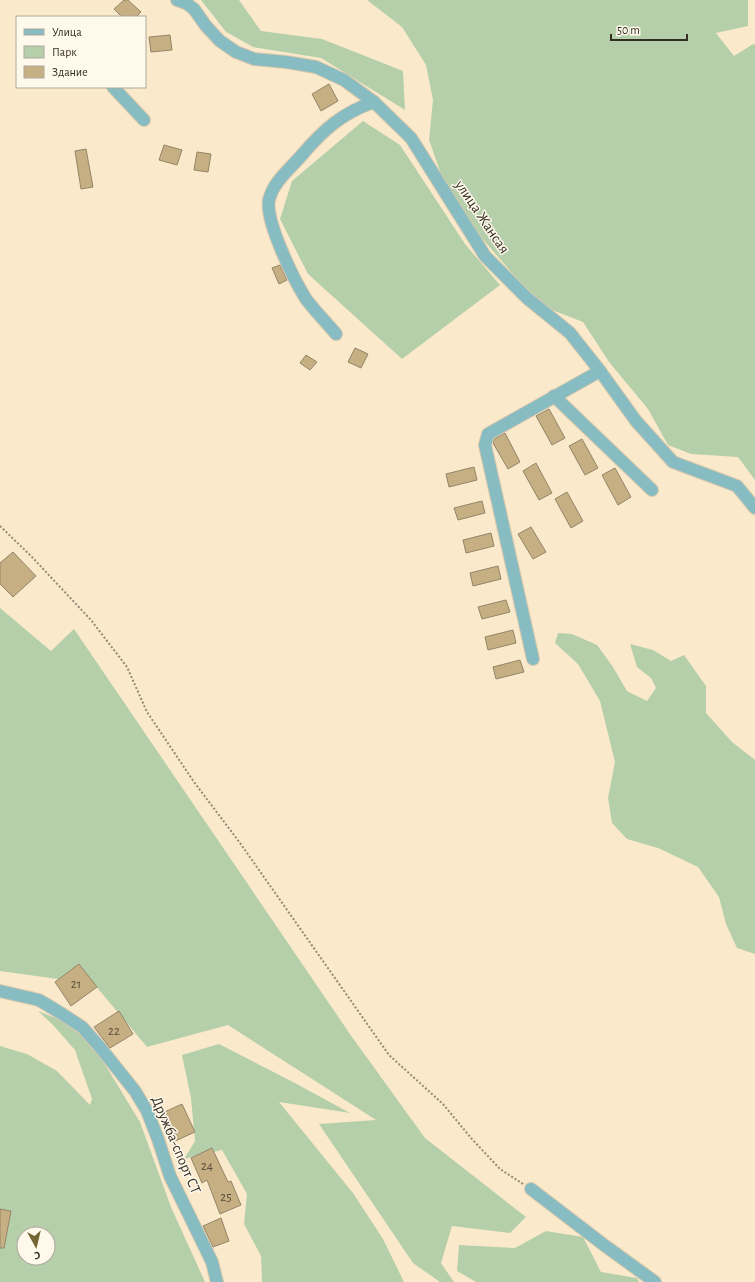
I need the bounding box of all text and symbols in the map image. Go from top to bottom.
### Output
legend [16,16,146,88]
scale bar [611,16,687,42]
text: 50 m [617,24,640,36]
text: Улица [52,26,82,38]
text: Парк [52,46,77,58]
text: Здание [52,66,88,78]
street label: улица Жансая [452,177,512,256]
house number: 21 [71,978,81,991]
house number: 22 [108,1025,120,1038]
street label: Дружба-спорт СТ [149,1094,203,1196]
house number: 24 [201,1160,213,1173]
house number: 25 [220,1191,232,1204]
north arrow [16,1226,56,1266]
text: С [34,1250,41,1261]

